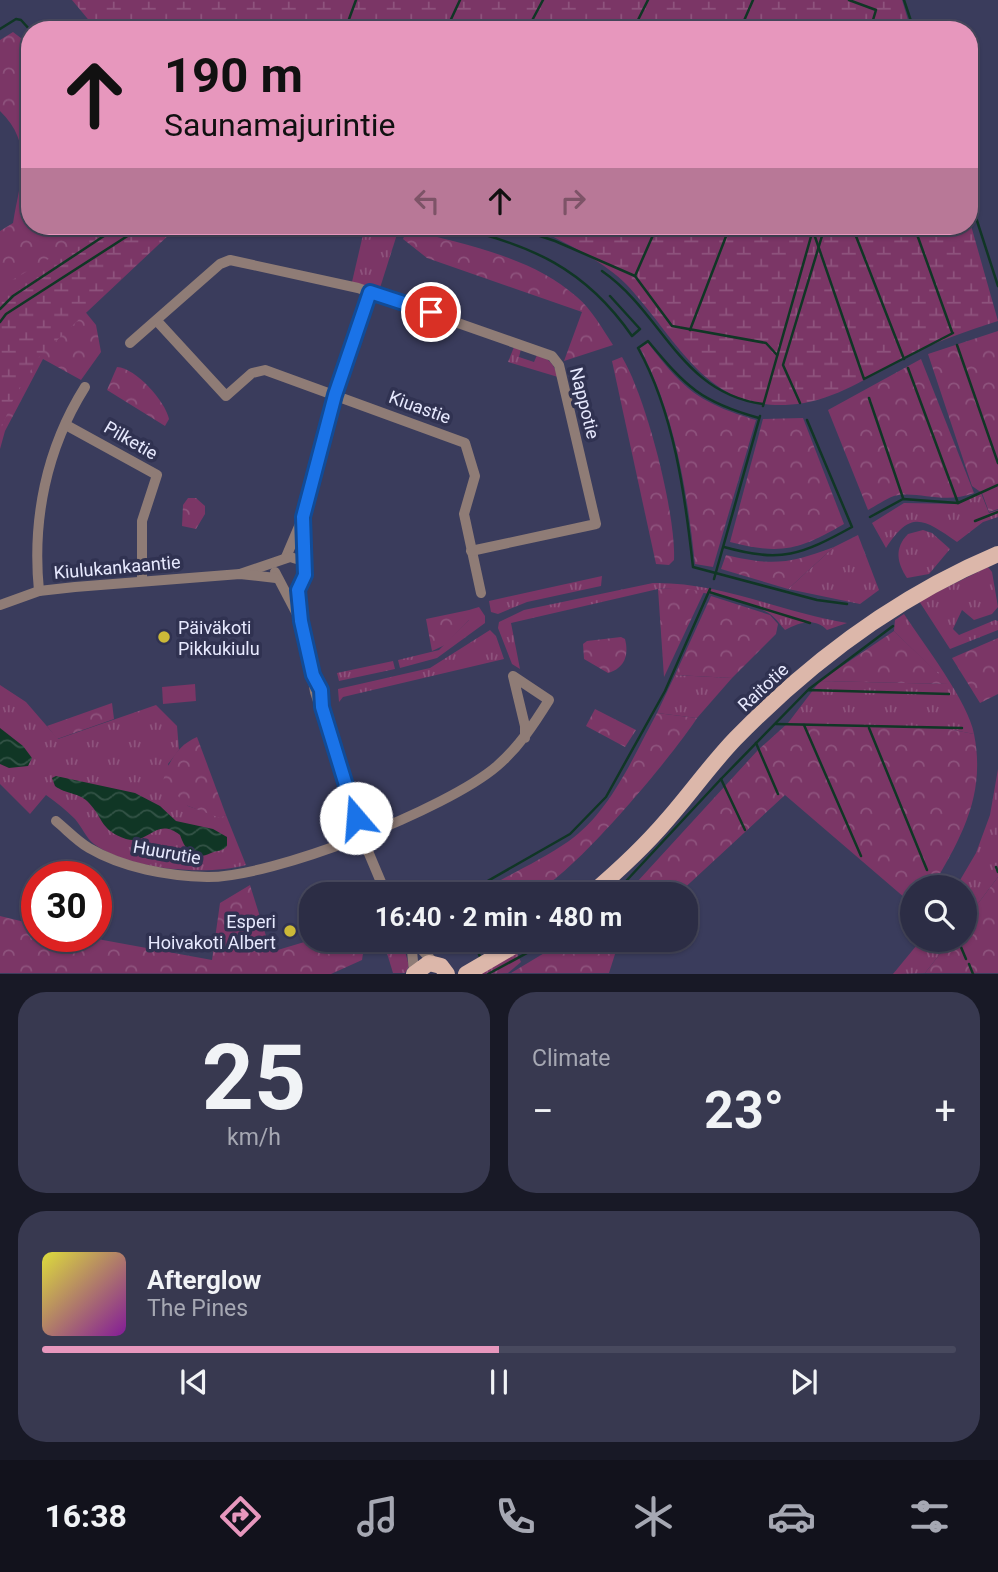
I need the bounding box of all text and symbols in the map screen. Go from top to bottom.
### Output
text: 190 m [164,47,303,104]
icon: ahead [49,49,140,140]
text: Saunamajurintie [164,106,395,144]
icon: left [408,182,446,220]
icon: ahead [481,182,519,220]
icon: right [554,182,592,220]
pin [401,282,461,342]
icon: arrive [412,293,450,331]
street label: Nappotie [566,365,604,441]
street label: Kiuastie [386,386,454,428]
street label: Pilketie [100,416,162,464]
street label: Kiulukankaantie [53,551,181,583]
place label: Päiväkoti Pikkukiulu [178,617,260,659]
marker: Päiväkoti Pikkukiulu [156,629,172,645]
street label: Raitotie [734,658,792,716]
position arrow [319,781,393,855]
street label: Huurutie [131,836,203,868]
speed limit sign: 30 [21,861,112,952]
map controls [900,875,977,952]
button: search [900,875,977,952]
text: 16:40 · 2 min · 480 m [375,902,622,932]
place label: Esperi Hoivakoti Albert [148,911,276,953]
marker: Esperi Hoivakoti Albert [282,923,298,939]
text: 25 [202,1025,306,1131]
text: Climate [532,1045,611,1072]
text: 23° [704,1080,784,1141]
text: − [532,1089,554,1133]
text: + [934,1089,956,1133]
text: km/h [227,1124,281,1151]
text: Afterglow [147,1265,261,1295]
text: The Pines [147,1295,248,1322]
icon: previous [175,1363,213,1401]
icon: pause [480,1363,518,1401]
icon: next [785,1363,823,1401]
icon: directions [216,1492,265,1541]
icon: music [353,1492,402,1541]
icon: phone [491,1492,540,1541]
icon: climate [629,1492,678,1541]
icon: car [767,1492,816,1541]
icon: filters [905,1492,954,1541]
text: 16:38 [44,1497,127,1535]

